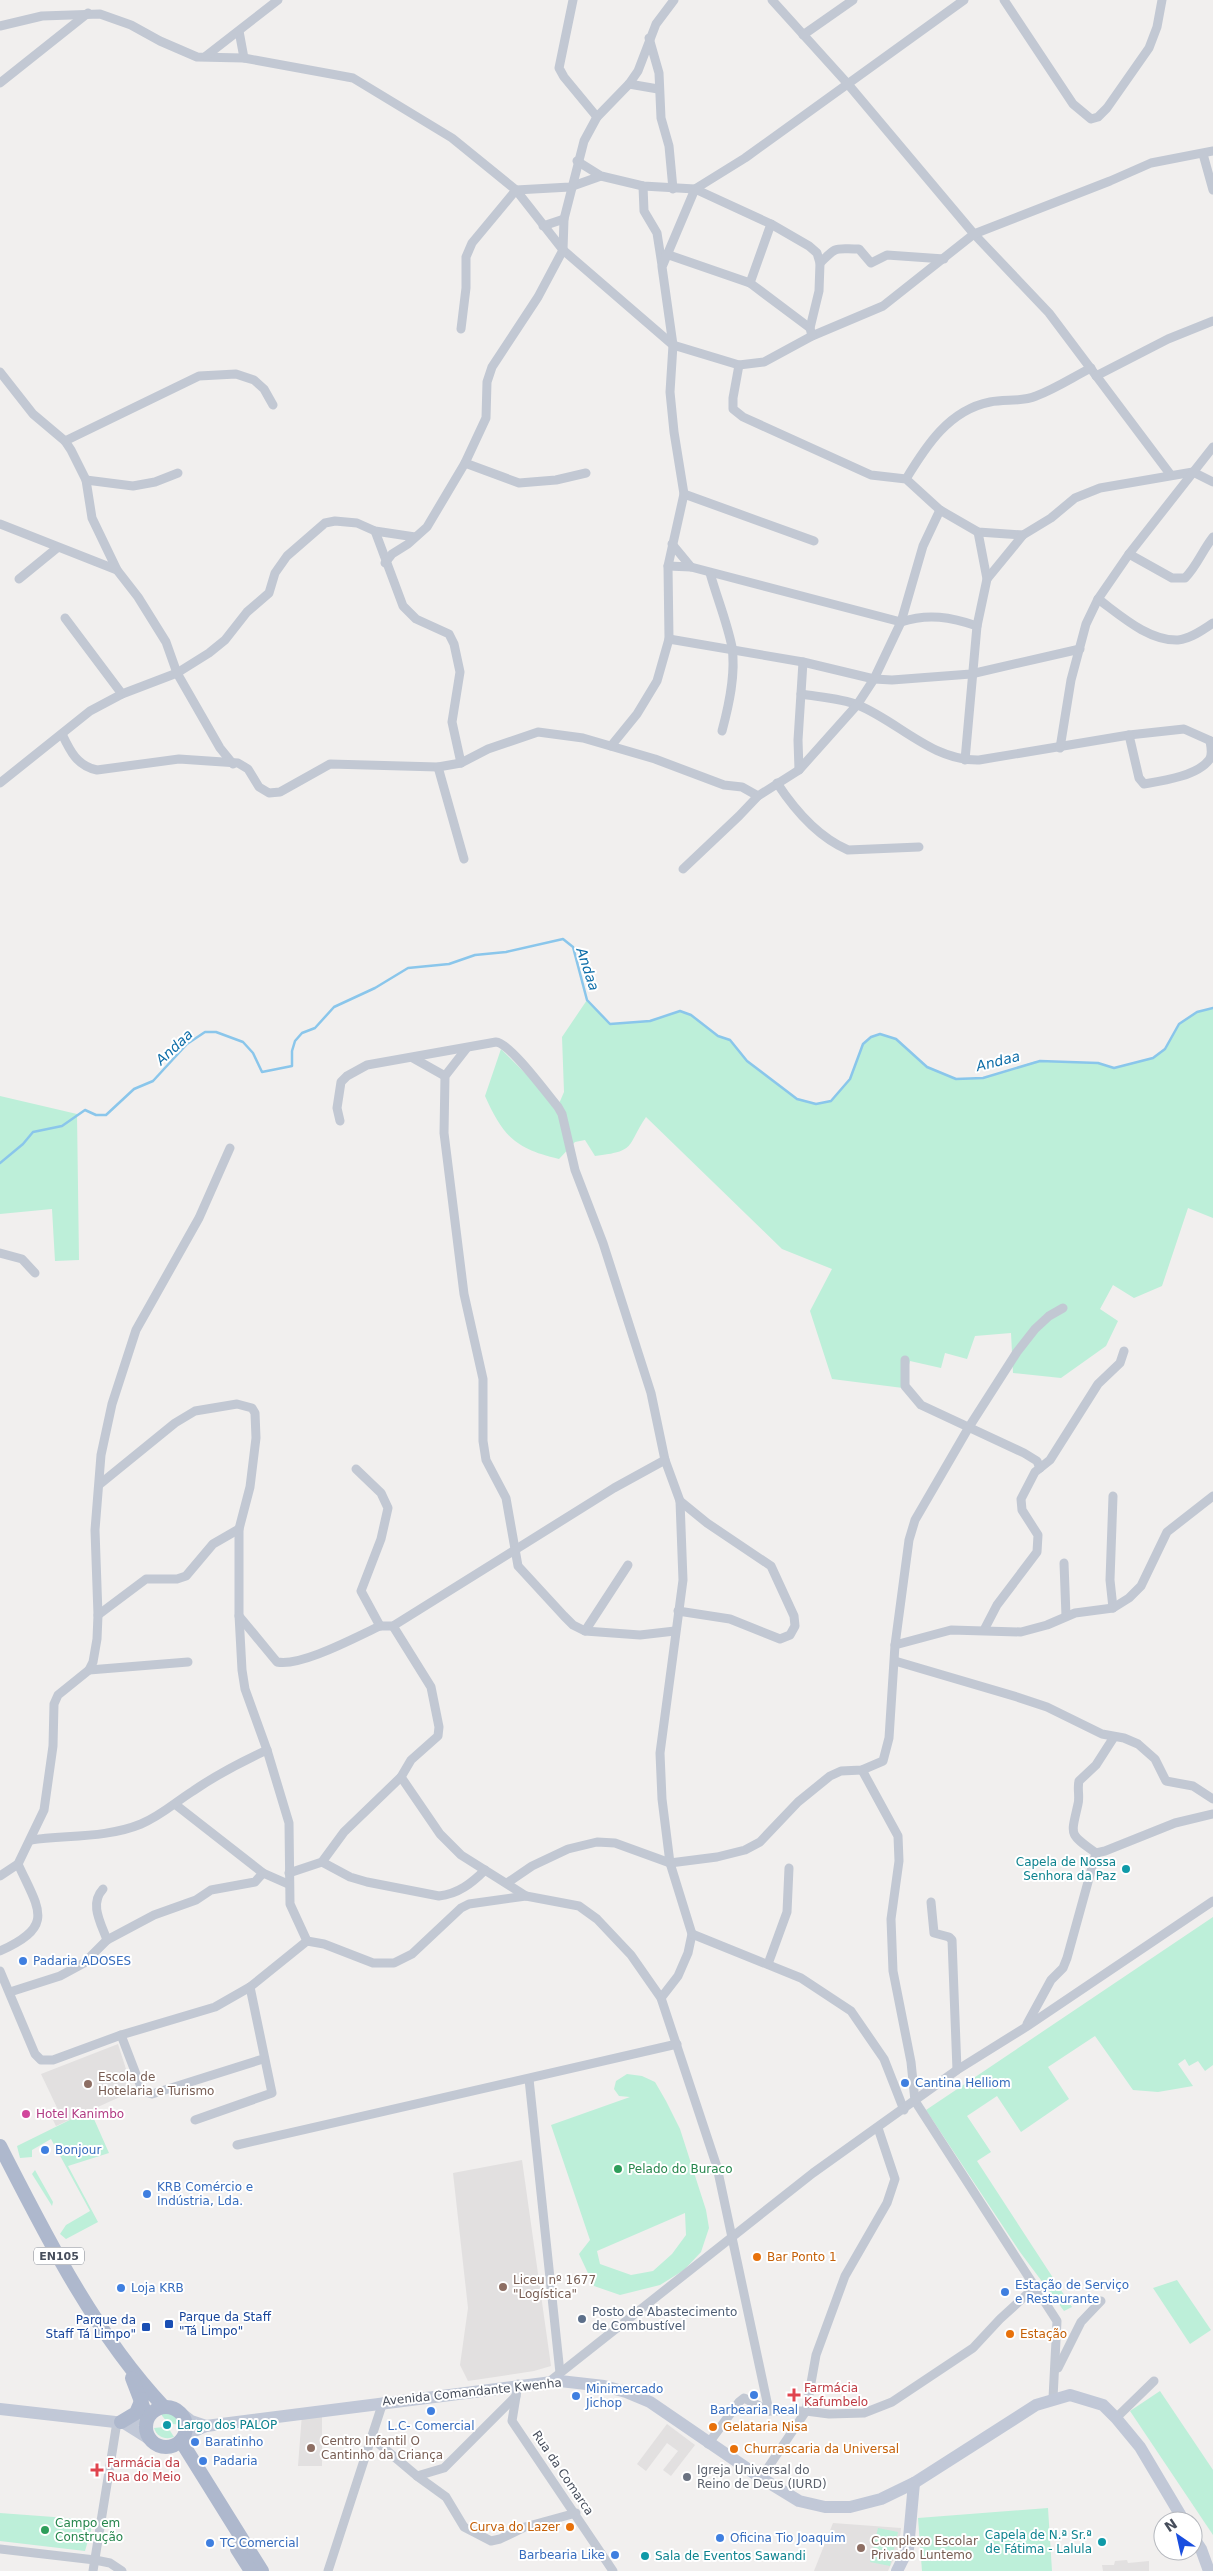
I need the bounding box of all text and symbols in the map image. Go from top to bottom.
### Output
water label: Andaa [573,944,602,993]
water label: Andaa [152,1026,196,1069]
water label: Andaa [974,1048,1022,1074]
place label: Capela de Nossa Senhora da Paz [1016,1855,1116,1883]
marker: Capela de Nossa Senhora da Paz [1120,1863,1132,1875]
place label: Padaria ADOSES [33,1954,131,1968]
marker: Padaria ADOSES [17,1955,29,1967]
place label: Escola de Hotelaria e Turismo [98,2070,214,2098]
place label: Cantina Helliom [915,2076,1011,2090]
marker: Cantina Helliom [899,2077,911,2089]
marker: Escola de Hotelaria e Turismo [82,2078,94,2090]
place label: Hotel Kanimbo [36,2107,124,2121]
marker: Hotel Kanimbo [20,2108,32,2120]
place label: Bonjour [55,2143,101,2157]
marker: Bonjour [39,2144,51,2156]
place label: Pelado do Buraco [628,2162,733,2176]
marker: Pelado do Buraco [612,2163,624,2175]
place label: KRB Comércio e Indústria, Lda. [157,2180,253,2208]
marker: KRB Comércio e Indústria, Lda. [141,2188,153,2200]
road number: EN105 [34,2248,84,2264]
place label: Bar Ponto 1 [767,2250,837,2264]
marker: Bar Ponto 1 [751,2251,763,2263]
place label: Liceu nº 1677 "Logística" [513,2273,596,2301]
place label: Estação de Serviço e Restaurante [1015,2278,1129,2306]
place label: Loja KRB [131,2281,184,2295]
marker: Liceu nº 1677 "Logística" [497,2281,509,2293]
marker: Loja KRB [115,2282,127,2294]
marker: Estação de Serviço e Restaurante [999,2286,1011,2298]
place label: Posto de Abastecimento de Combustível [592,2305,737,2333]
place label: Parque da Staff "Tá Limpo" [179,2310,272,2338]
place label: Parque da Staff Tá Limpo" [46,2313,136,2341]
marker: Posto de Abastecimento de Combustível [576,2313,588,2325]
marker: Parque da Staff "Tá Limpo" [163,2318,175,2330]
marker: Parque da Staff Tá Limpo" [140,2321,152,2333]
place label: Estação [1020,2327,1067,2341]
marker: Estação [1004,2328,1016,2340]
street label: Avenida Comandante Kwenha [382,2376,562,2408]
place label: Farmácia Kafumbelo [804,2381,868,2409]
place label: Minimercado Jichop [585,2382,663,2410]
marker: Barbearia Real [748,2389,760,2401]
marker: Farmácia Kafumbelo [788,2389,800,2401]
marker: Minimercado Jichop [570,2390,582,2402]
place label: Barbearia Real [710,2403,798,2417]
marker: L.C- Comercial [425,2405,437,2417]
place label: Largo dos PALOP [177,2418,277,2432]
marker: Largo dos PALOP [161,2419,173,2431]
place label: L.C- Comercial [387,2419,475,2433]
place label: Gelataria Nisa [723,2420,808,2434]
marker: Gelataria Nisa [707,2421,719,2433]
street label: Rua da Comarca [530,2428,596,2518]
place label: Centro Infantil O Cantinho da Criança [321,2434,443,2462]
place label: Baratinho [205,2435,263,2449]
marker: Baratinho [189,2436,201,2448]
marker: Centro Infantil O Cantinho da Criança [305,2442,317,2454]
place label: Churrascaria da Universal [744,2442,899,2456]
marker: Churrascaria da Universal [728,2443,740,2455]
place label: Padaria [213,2454,258,2468]
marker: Padaria [197,2455,209,2467]
place label: Farmácia da Rua do Meio [107,2456,181,2484]
place label: Igreja Universal do Reino de Deus (IURD) [697,2463,827,2491]
marker: Farmácia da Rua do Meio [91,2464,103,2476]
marker: Igreja Universal do Reino de Deus (IURD) [681,2471,693,2483]
north arrow [1153,2511,1203,2561]
text: N [1161,2515,1180,2535]
place label: Campo em Construção [55,2516,123,2544]
place label: Curva do Lazer [469,2520,560,2534]
marker: Curva do Lazer [564,2521,576,2533]
marker: Campo em Construção [39,2524,51,2536]
place label: Capela de N.ª Sr.ª de Fátima - Lalula [985,2528,1092,2556]
place label: Oficina Tio Joaquim [730,2531,846,2545]
marker: Oficina Tio Joaquim [714,2532,726,2544]
place label: Complexo Escolar Privado Luntemo [871,2534,978,2562]
place label: TC Comercial [219,2536,299,2550]
marker: Capela de N.ª Sr.ª de Fátima - Lalula [1096,2536,1108,2548]
marker: TC Comercial [204,2537,216,2549]
marker: Complexo Escolar Privado Luntemo [855,2542,867,2554]
place label: Barbearia Like [519,2548,605,2562]
marker: Barbearia Like [609,2549,621,2561]
place label: Sala de Eventos Sawandi [655,2549,806,2563]
marker: Sala de Eventos Sawandi [639,2550,651,2562]

